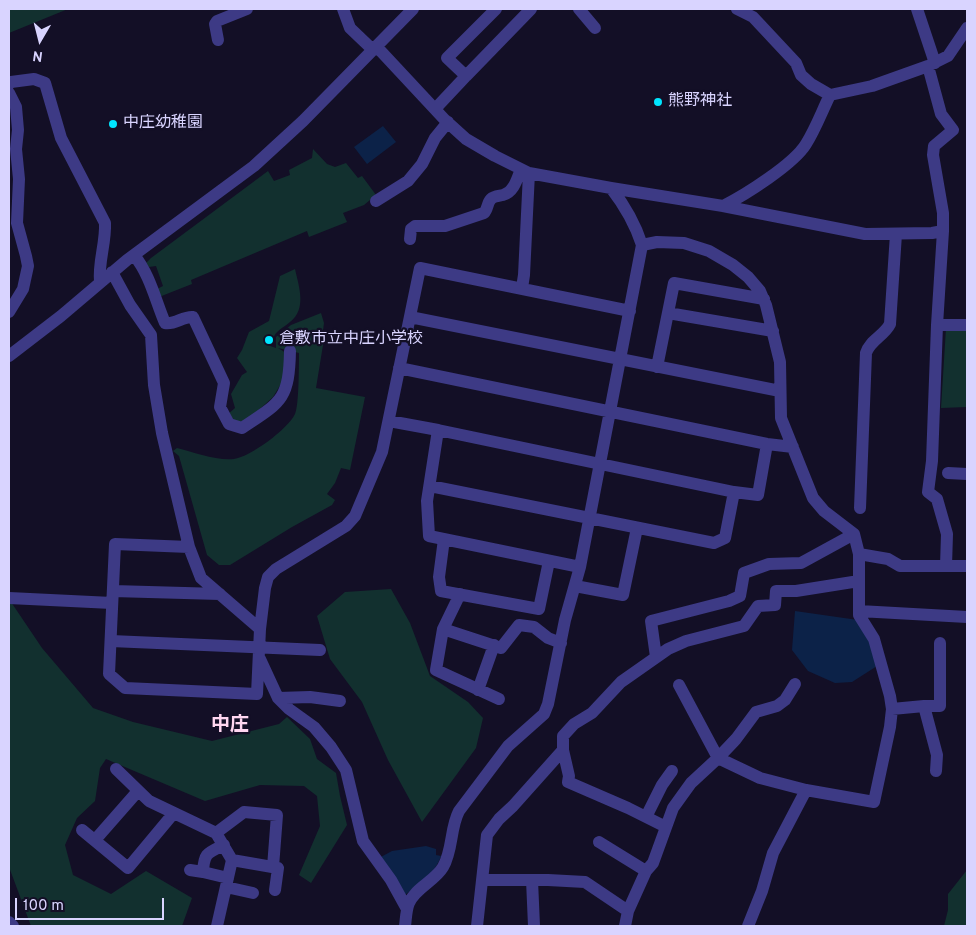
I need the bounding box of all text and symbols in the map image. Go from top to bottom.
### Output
north arrow [15,15,65,65]
text: N [32,46,44,64]
place label: 熊野神社 [668,92,732,112]
marker: 熊野神社 [652,96,664,108]
place label: 中庄幼稚園 [123,114,203,134]
marker: 中庄幼稚園 [107,118,119,130]
place label: 倉敷市立中庄小学校 [279,330,423,350]
marker: 倉敷市立中庄小学校 [263,334,275,346]
district label: 中庄 [211,715,249,737]
scale bar [18,888,166,920]
text: 100 m [23,897,64,916]

